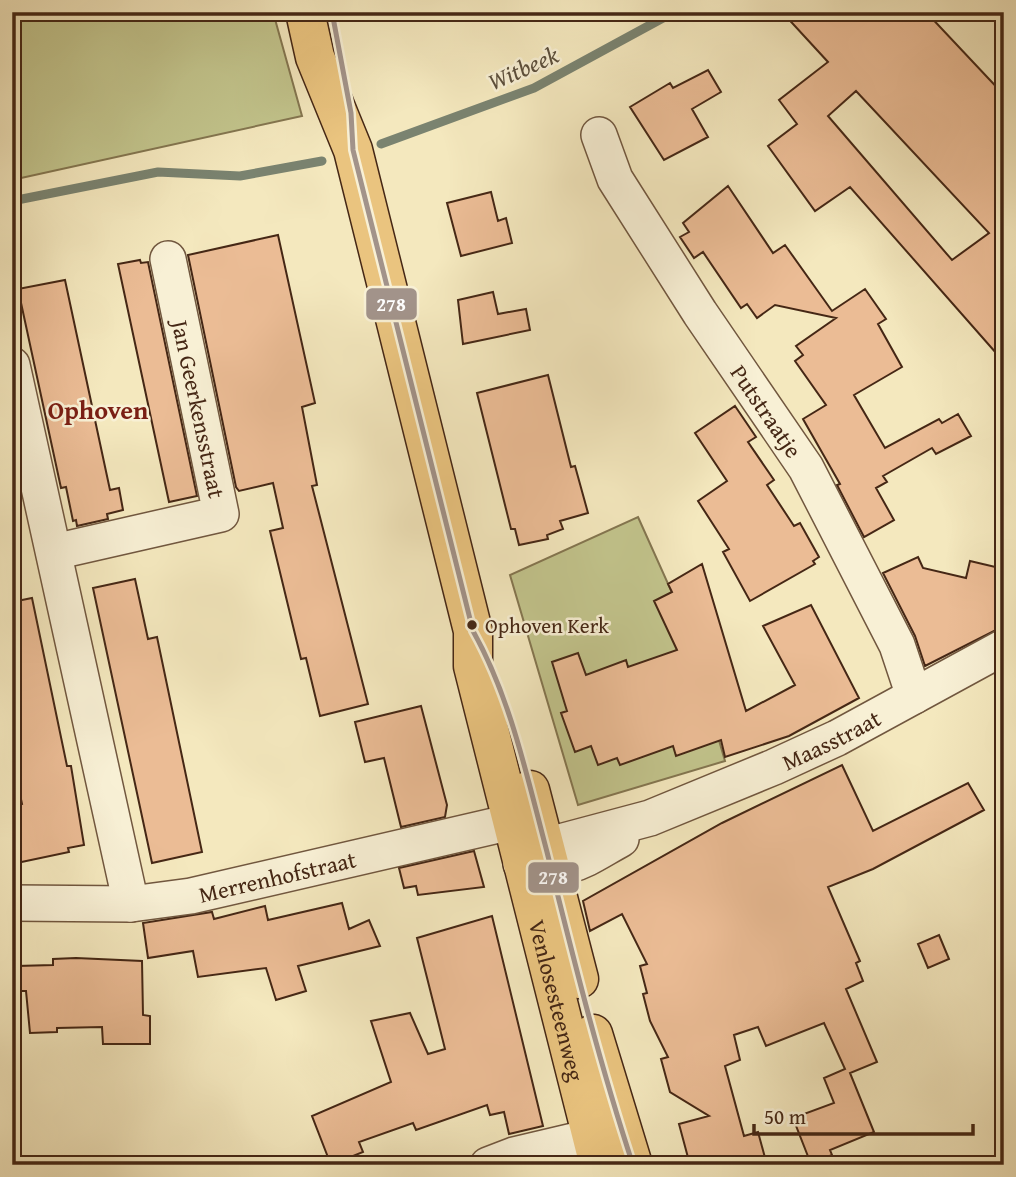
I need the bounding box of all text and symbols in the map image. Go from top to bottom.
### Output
water label: Witbeek [482,37,564,99]
line badge: 278 [365,287,418,321]
text: 278 [376,290,406,318]
street label: Jan Geerkensstraat [163,314,234,501]
street label: Putstraatje [723,358,811,464]
district label: Ophoven [48,390,149,429]
place label: Ophoven Kerk [485,610,609,641]
marker: Ophoven Kerk [465,618,479,632]
street label: Maasstraat [776,701,886,778]
street label: Merrenhofstraat [195,842,359,910]
line badge: 278 [527,861,580,894]
text: 278 [538,863,568,891]
street label: Venlosesteenweg [521,916,594,1085]
scale bar [754,1093,972,1137]
text: 50 m [764,1101,806,1132]

